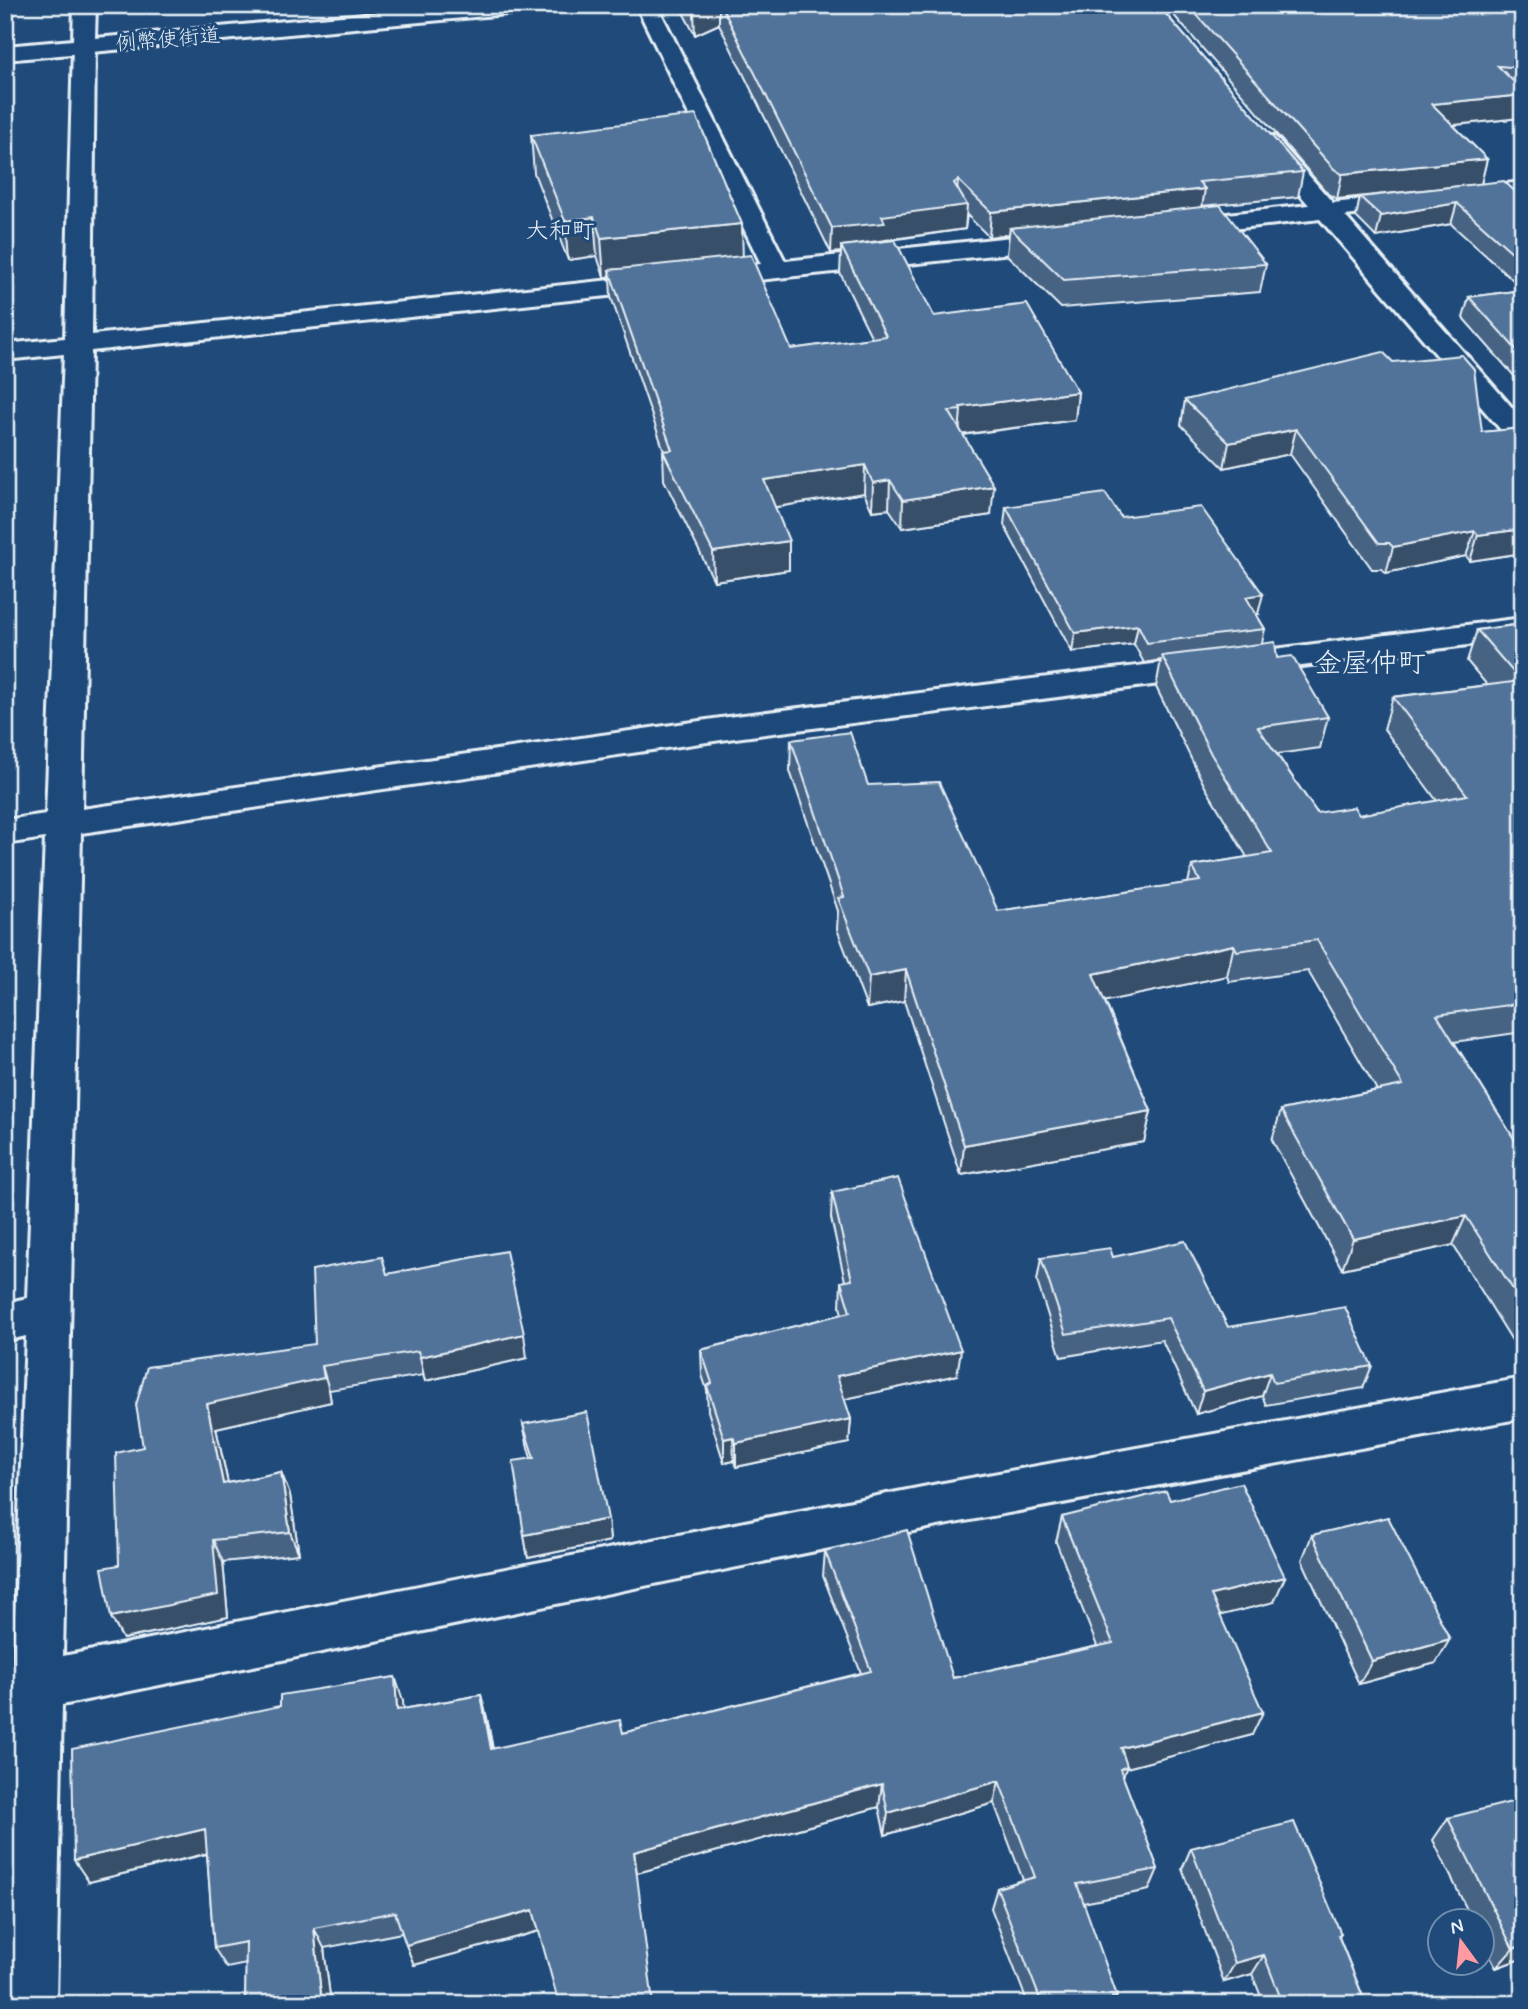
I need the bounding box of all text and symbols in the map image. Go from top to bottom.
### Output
street label: 例幣使街道 [115,21,222,59]
district label: 大和町 [526,217,595,247]
district label: 金屋仲町 [1314,646,1426,683]
north arrow [1426,1908,1496,1978]
text: N [1448,1913,1466,1941]

